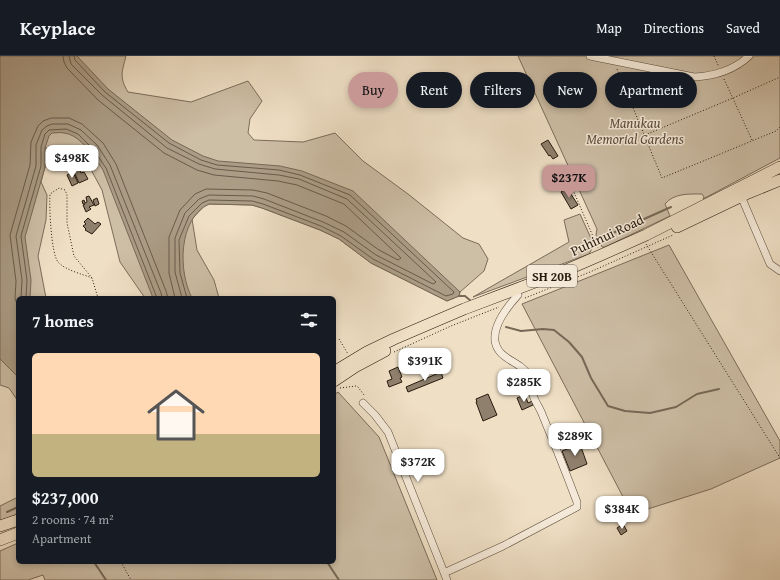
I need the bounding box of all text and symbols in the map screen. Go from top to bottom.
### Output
text: Keyplace [20,14,96,42]
text: Map [596,18,622,38]
text: Directions [644,18,704,38]
text: Saved [726,18,760,38]
chip: Buy [348,72,398,108]
chip: Rent [406,72,462,108]
chip: Filters [470,72,535,108]
chip: New [543,72,597,108]
chip: Apartment [605,72,697,108]
park label: Manukau Memorial Gardens [586,113,684,149]
pin: $498K [44,145,100,179]
text: $498K [54,148,90,167]
pin: $237K [541,165,597,199]
text: $237K [551,168,587,187]
street label: Puhinui Road [567,209,647,261]
road number: SH 20B [527,265,577,287]
text: 7 homes [32,308,94,333]
icon: filters [298,309,320,331]
pin: $391K [397,348,453,382]
text: $391K [407,351,443,370]
pin: $285K [496,369,552,403]
text: $285K [506,372,542,391]
icon: home [140,379,212,451]
pin: $289K [547,423,603,457]
text: $289K [557,426,593,445]
pin: $372K [390,449,446,483]
text: $372K [400,452,436,471]
text: $237,000 [32,485,98,510]
pin: $384K [594,496,650,530]
text: $384K [604,499,640,518]
text: 2 rooms · 74 m² [32,510,114,529]
text: Apartment [32,529,92,548]

